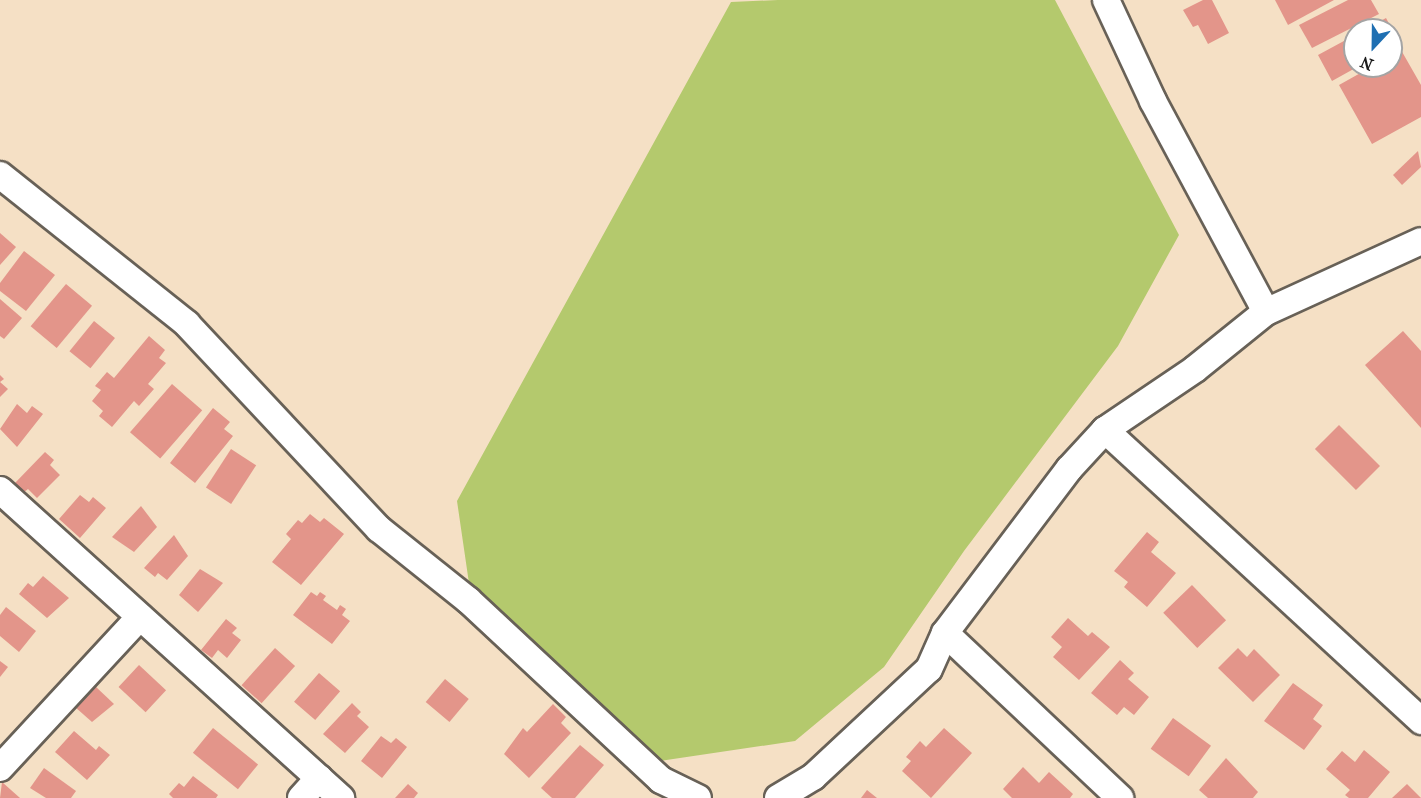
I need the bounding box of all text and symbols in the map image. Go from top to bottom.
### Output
north arrow [1343,18,1403,78]
text: N [1358,52,1376,74]

